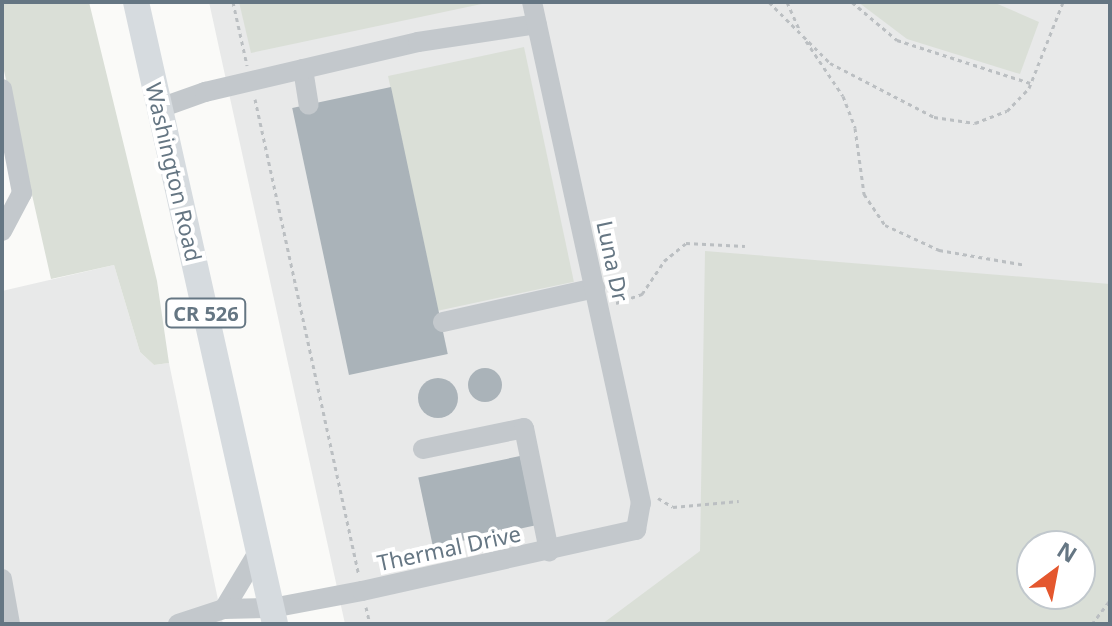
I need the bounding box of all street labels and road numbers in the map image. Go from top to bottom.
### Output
street label: Washington Road [141,80,207,264]
street label: Luna Dr [592,218,634,304]
road number: CR 526 [164,297,248,329]
street label: Thermal Drive [375,520,523,576]

